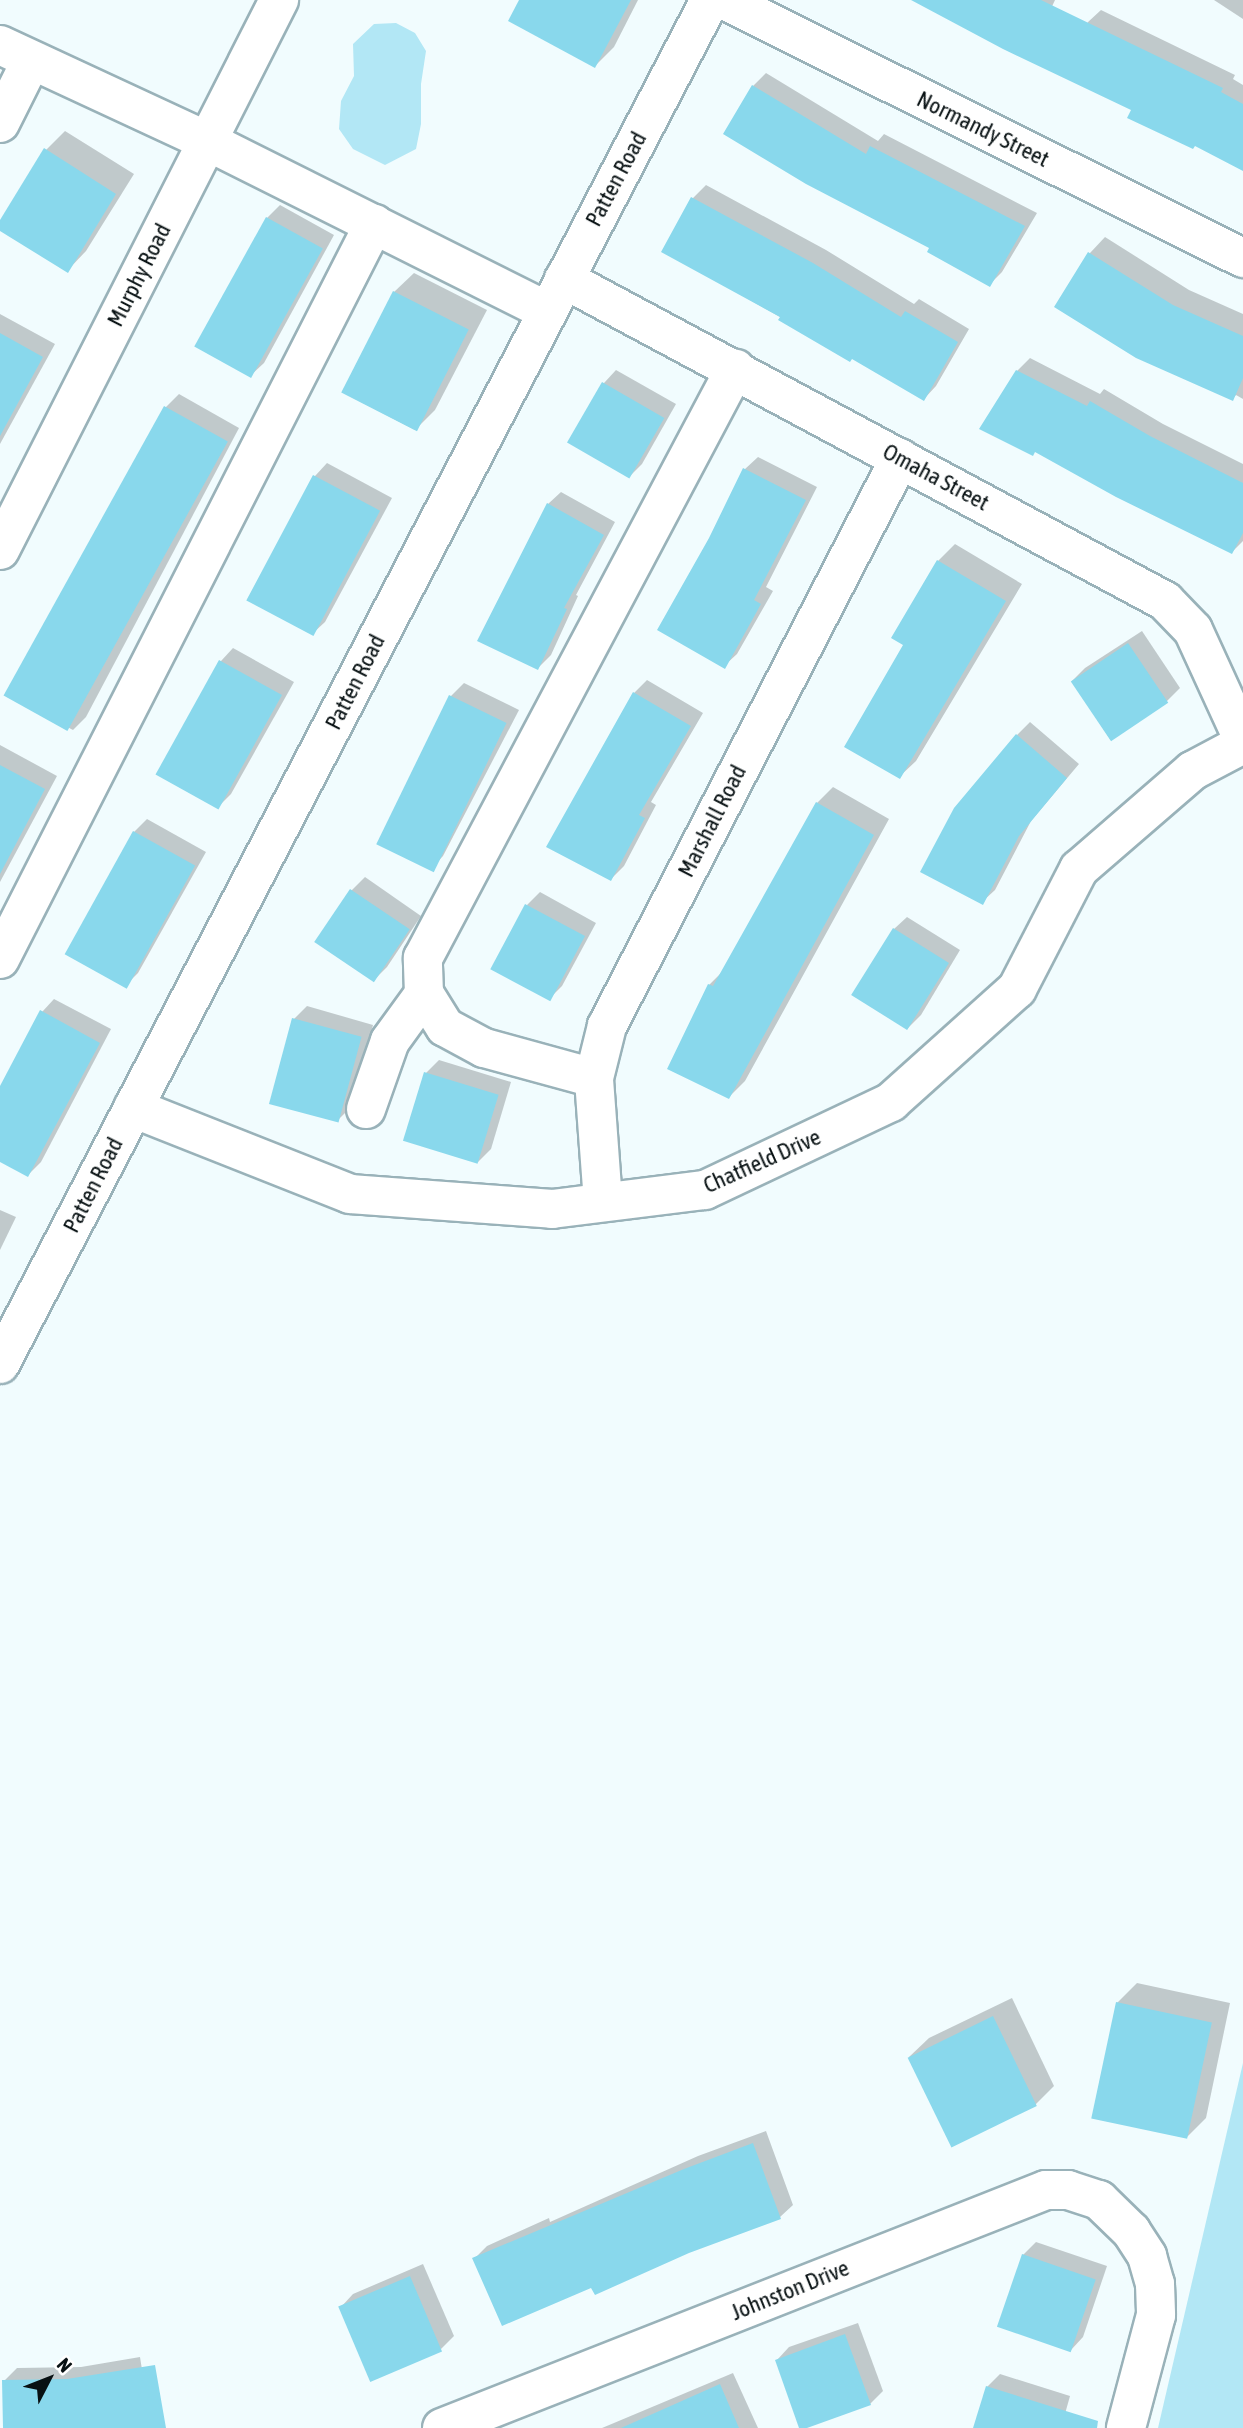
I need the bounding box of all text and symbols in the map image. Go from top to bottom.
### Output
street label: Normandy Street [912,85,1054,173]
street label: Patten Road [580,127,652,231]
street label: Murphy Road [101,219,177,331]
street label: Omaha Street [878,438,994,516]
street label: Patten Road [319,630,391,734]
street label: Marshall Road [672,760,752,882]
street label: Chatfield Drive [699,1123,825,1199]
street label: Patten Road [57,1133,129,1237]
street label: Johnston Drive [727,2254,853,2326]
north arrow [14,2344,84,2414]
text: N [53,2353,77,2376]

